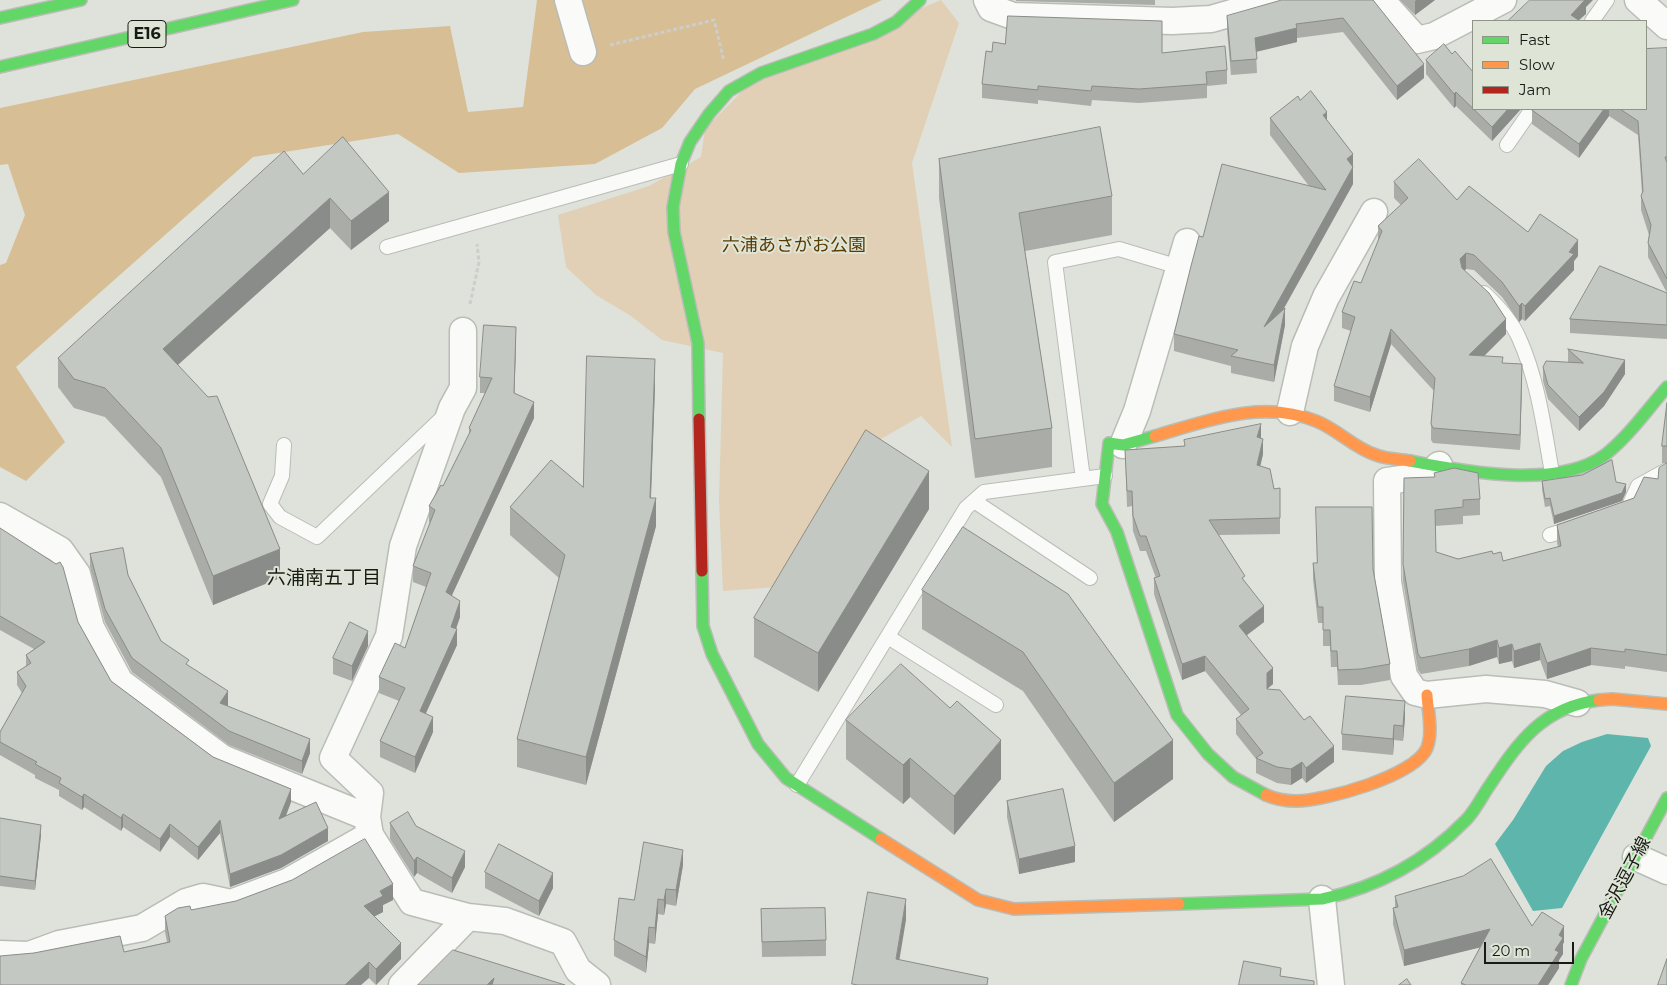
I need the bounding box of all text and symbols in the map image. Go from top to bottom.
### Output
road number: E16 [128,20,166,48]
legend [1472,20,1647,110]
text: Fast [1519,30,1550,49]
text: Slow [1519,55,1555,74]
text: Jam [1519,80,1551,99]
park label: 六浦あさがお公園 [722,235,866,257]
district label: 六浦南五丁目 [267,567,381,589]
street label: 金沢逗子線 [1594,833,1656,923]
scale bar [1487,932,1577,964]
text: 20 m [1492,941,1530,960]

